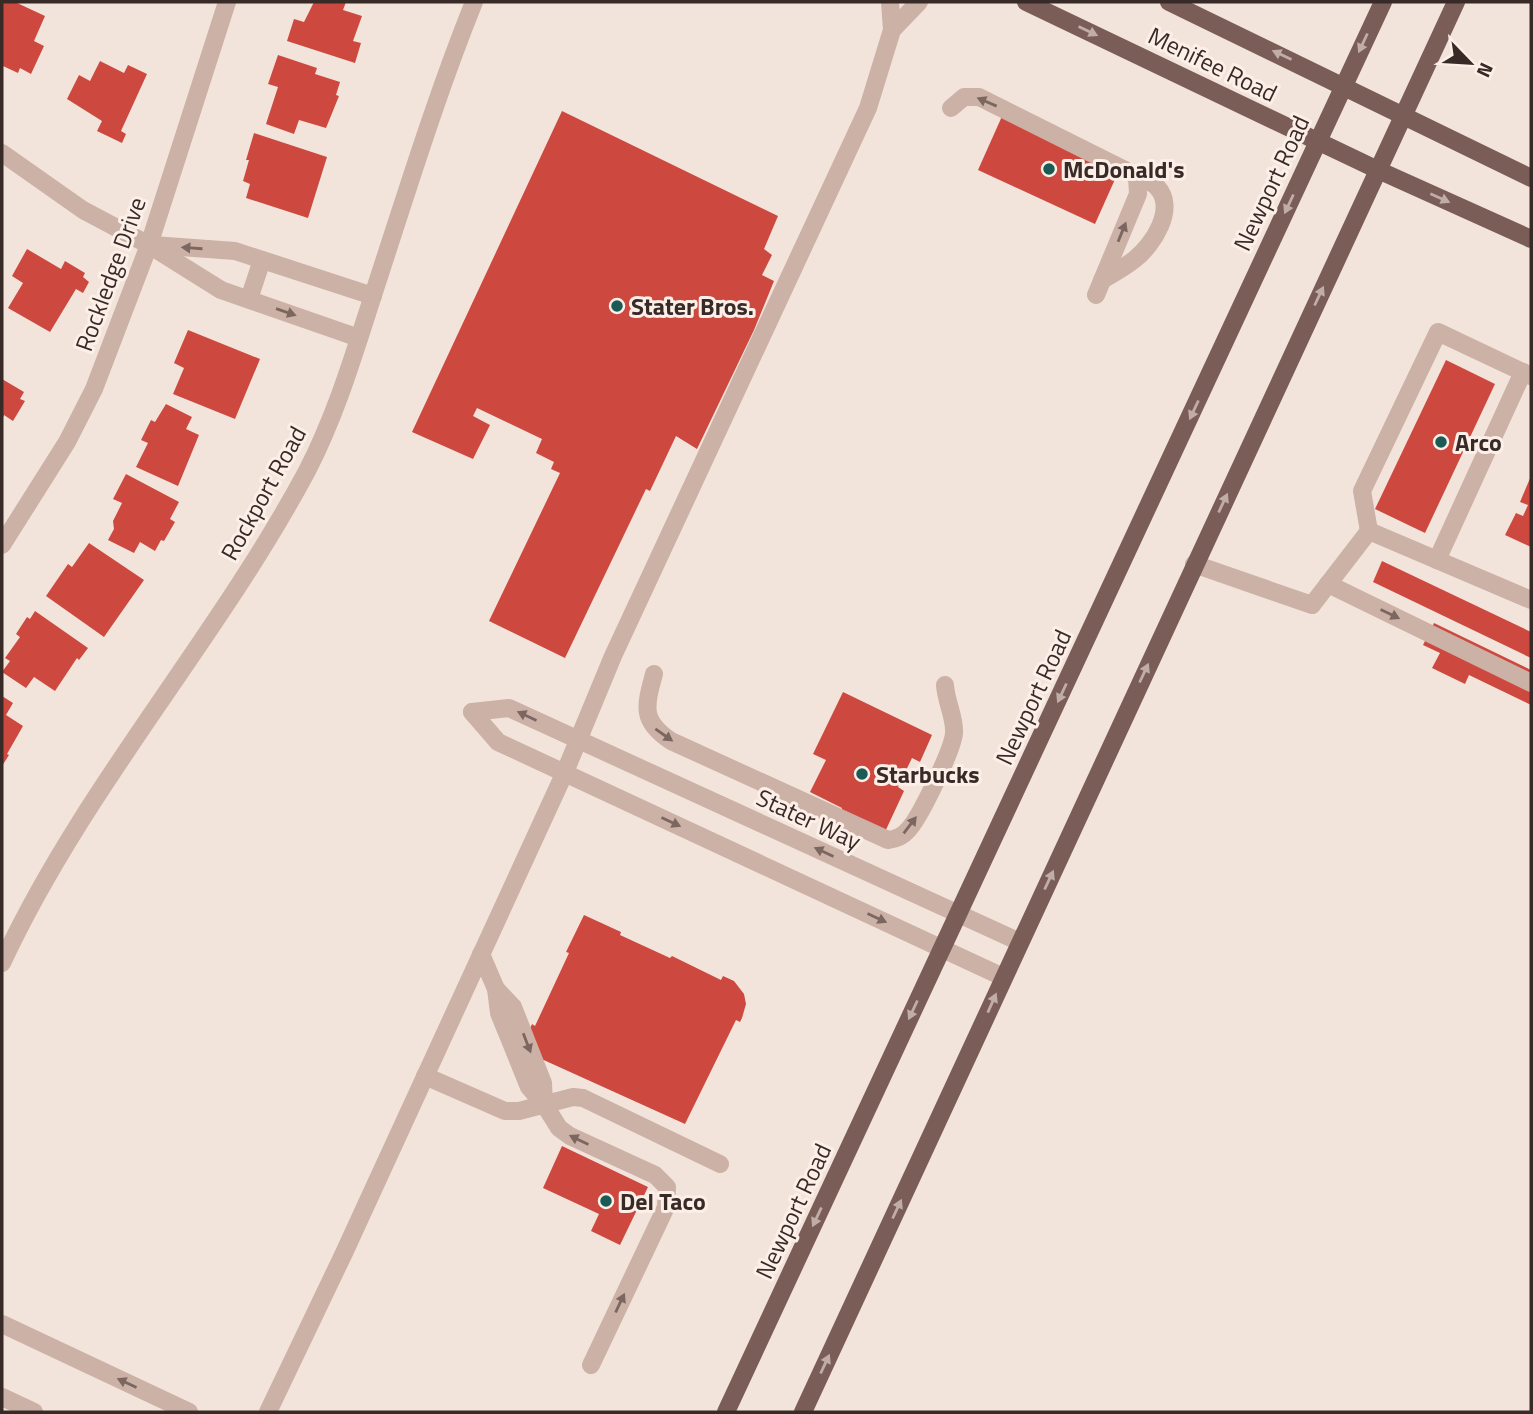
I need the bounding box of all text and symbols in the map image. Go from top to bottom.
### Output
street label: Menifee Road [1142,17,1284,111]
one-way arrow [1078,26,1098,37]
north arrow [1435,28,1505,98]
one-way arrow [1357,33,1369,53]
one-way arrow [1271,49,1292,60]
text: N [1470,58,1502,82]
one-way arrow [976,96,997,107]
street label: Newport Road [1224,109,1318,257]
place label: McDonald's [1063,151,1185,187]
marker: McDonald's [1041,161,1057,177]
street label: Rockledge Drive [65,192,155,356]
one-way arrow [1283,193,1294,214]
one-way arrow [1430,193,1451,204]
one-way arrow [1117,222,1128,243]
one-way arrow [181,242,203,253]
one-way arrow [1314,286,1325,307]
place label: Stater Bros. [631,288,754,324]
marker: Stater Bros. [609,298,625,314]
one-way arrow [275,307,296,318]
one-way arrow [1188,400,1199,420]
street label: Rockport Road [211,419,315,567]
place label: Arco [1455,424,1502,460]
marker: Arco [1433,434,1449,450]
one-way arrow [1218,492,1229,513]
one-way arrow [1380,609,1400,620]
street label: Newport Road [986,623,1080,771]
one-way arrow [1138,663,1150,683]
one-way arrow [1056,683,1068,703]
one-way arrow [517,711,537,722]
one-way arrow [655,728,673,742]
place label: Starbucks [876,756,980,792]
marker: Starbucks [854,766,870,782]
street label: Stater Way [751,779,868,859]
one-way arrow [661,816,681,827]
one-way arrow [903,817,918,835]
one-way arrow [814,846,834,858]
one-way arrow [1043,870,1054,890]
one-way arrow [867,912,887,924]
one-way arrow [987,992,998,1013]
one-way arrow [908,1000,919,1021]
one-way arrow [522,1033,533,1054]
one-way arrow [569,1134,589,1145]
street label: Newport Road [746,1137,840,1285]
place label: Del Taco [620,1183,706,1219]
marker: Del Taco [598,1193,614,1209]
one-way arrow [891,1199,903,1219]
one-way arrow [811,1207,823,1227]
one-way arrow [615,1293,626,1313]
one-way arrow [820,1354,831,1374]
one-way arrow [117,1377,137,1389]

